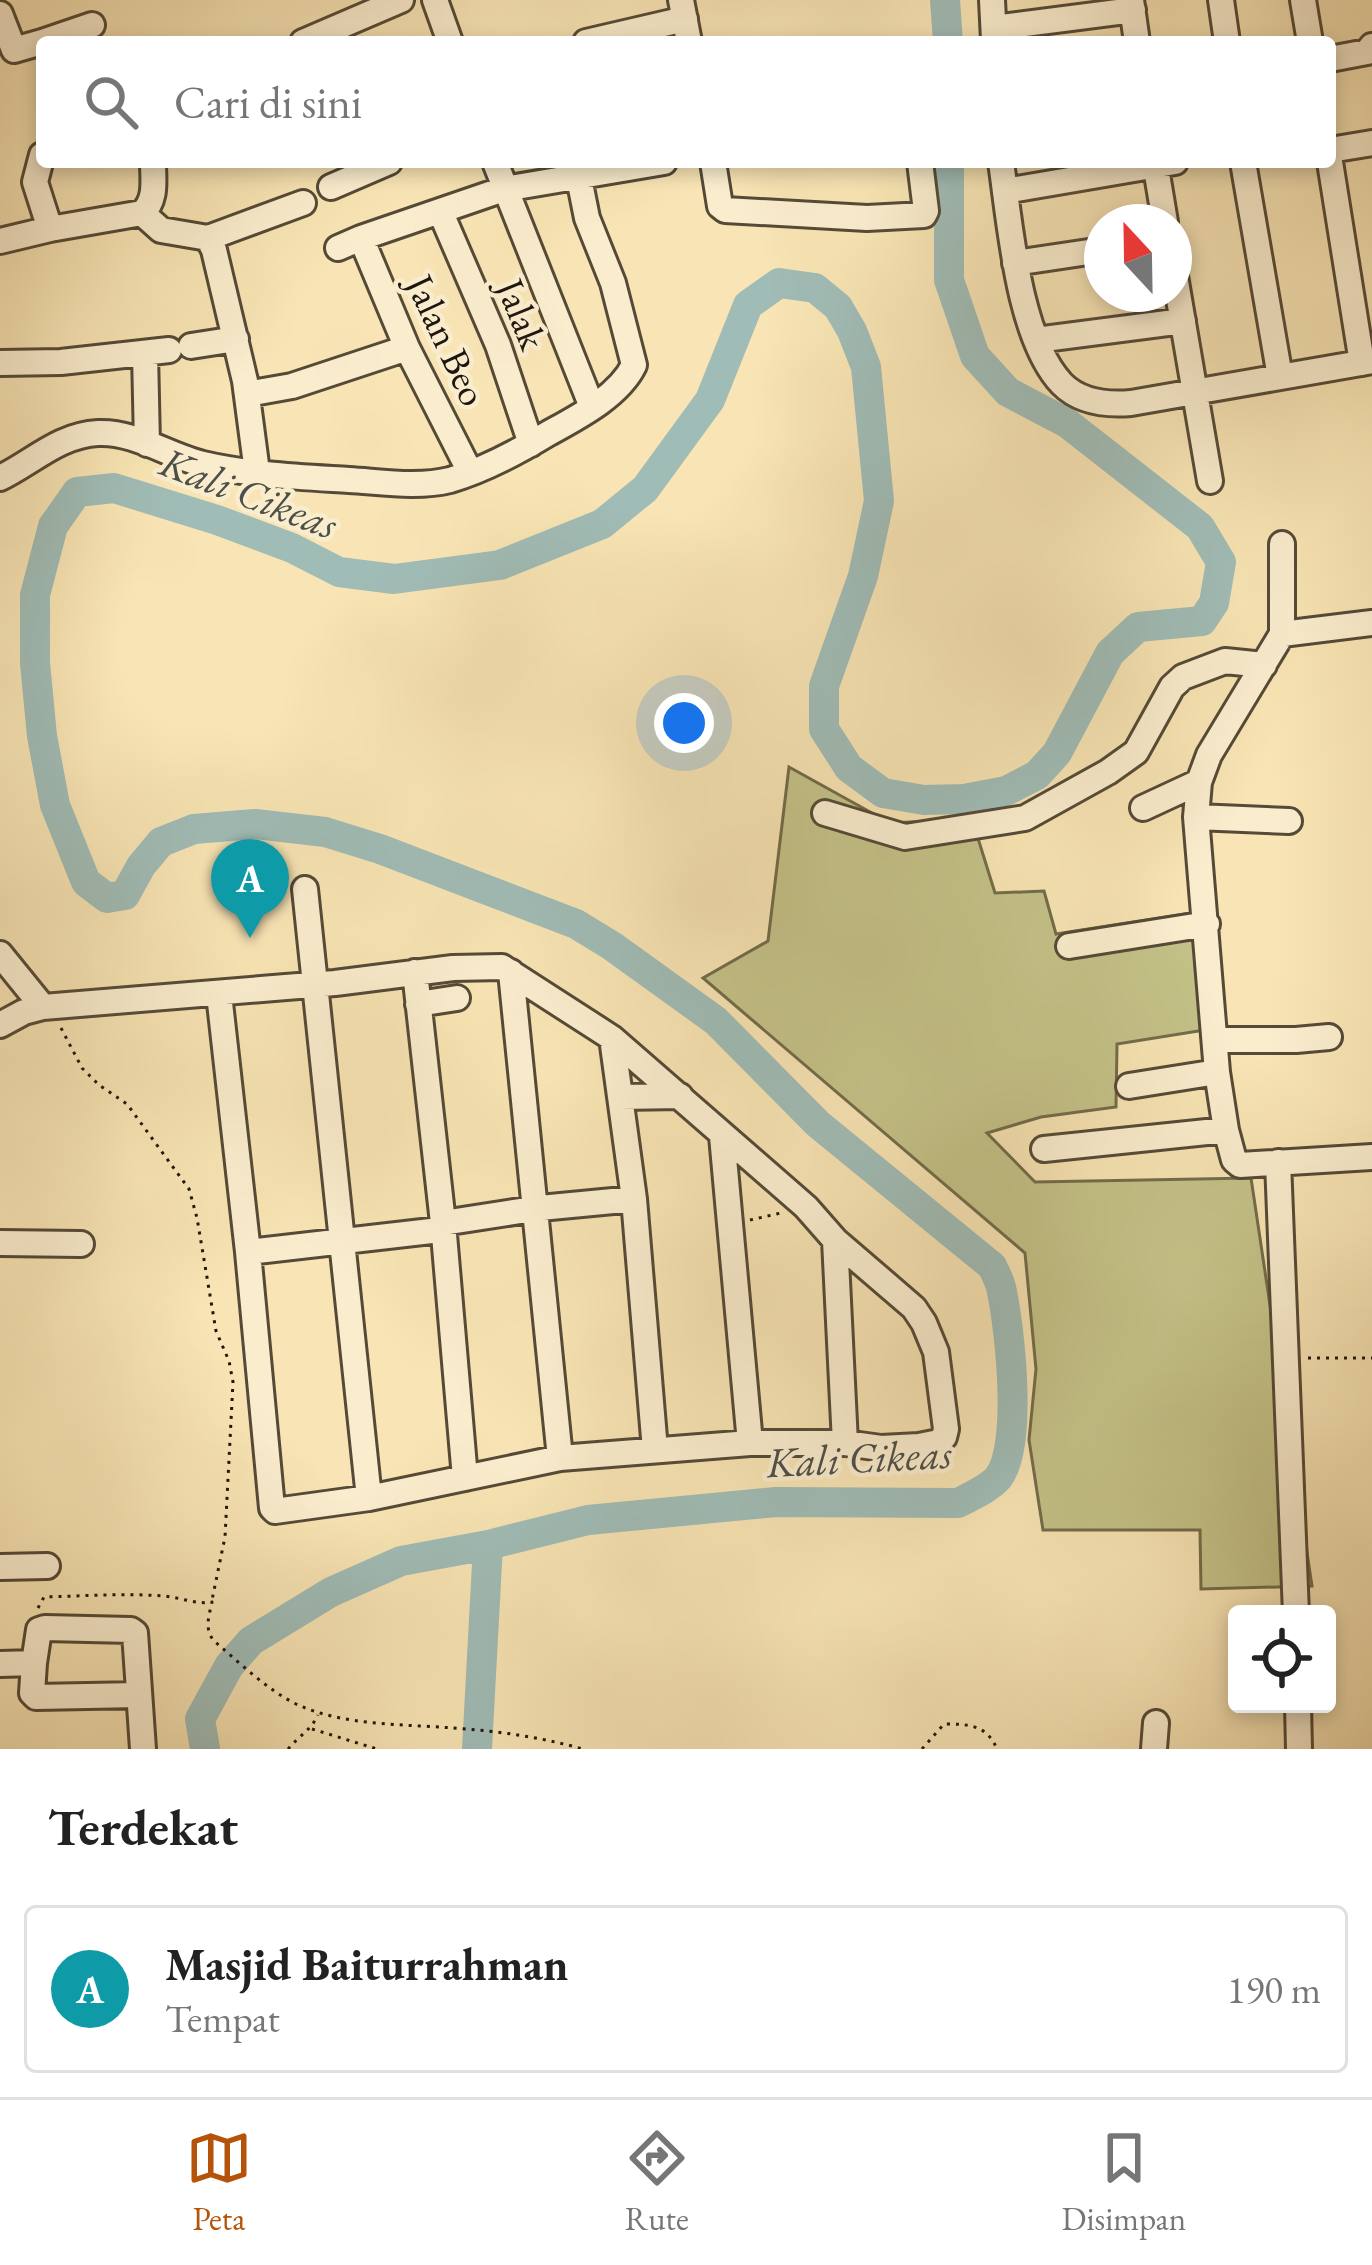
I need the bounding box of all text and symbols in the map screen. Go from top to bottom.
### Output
search box [36,36,1336,168]
icon: search [78,69,144,135]
text: Cari di sini [174,73,362,131]
north arrow [1084,204,1192,312]
street label: Jalan Beo [393,263,500,414]
street label: Jalak [484,268,559,358]
water label: Kali Cikeas [152,434,346,552]
your location [654,693,714,753]
pin: A [211,839,289,938]
water label: Kali Cikeas [764,1426,953,1490]
map controls [1228,1605,1336,1713]
button: locate [1228,1605,1336,1713]
text: Terdekat [48,1794,238,1860]
text: Masjid Baiturrahman [165,1935,569,1993]
text: A [76,1964,104,2015]
text: 190 m [1227,1964,1321,2015]
text: Tempat [165,1993,280,2044]
tab: Peta [186,2125,252,2240]
tab: Rute [624,2125,690,2240]
tab: Disimpan [1062,2125,1186,2240]

